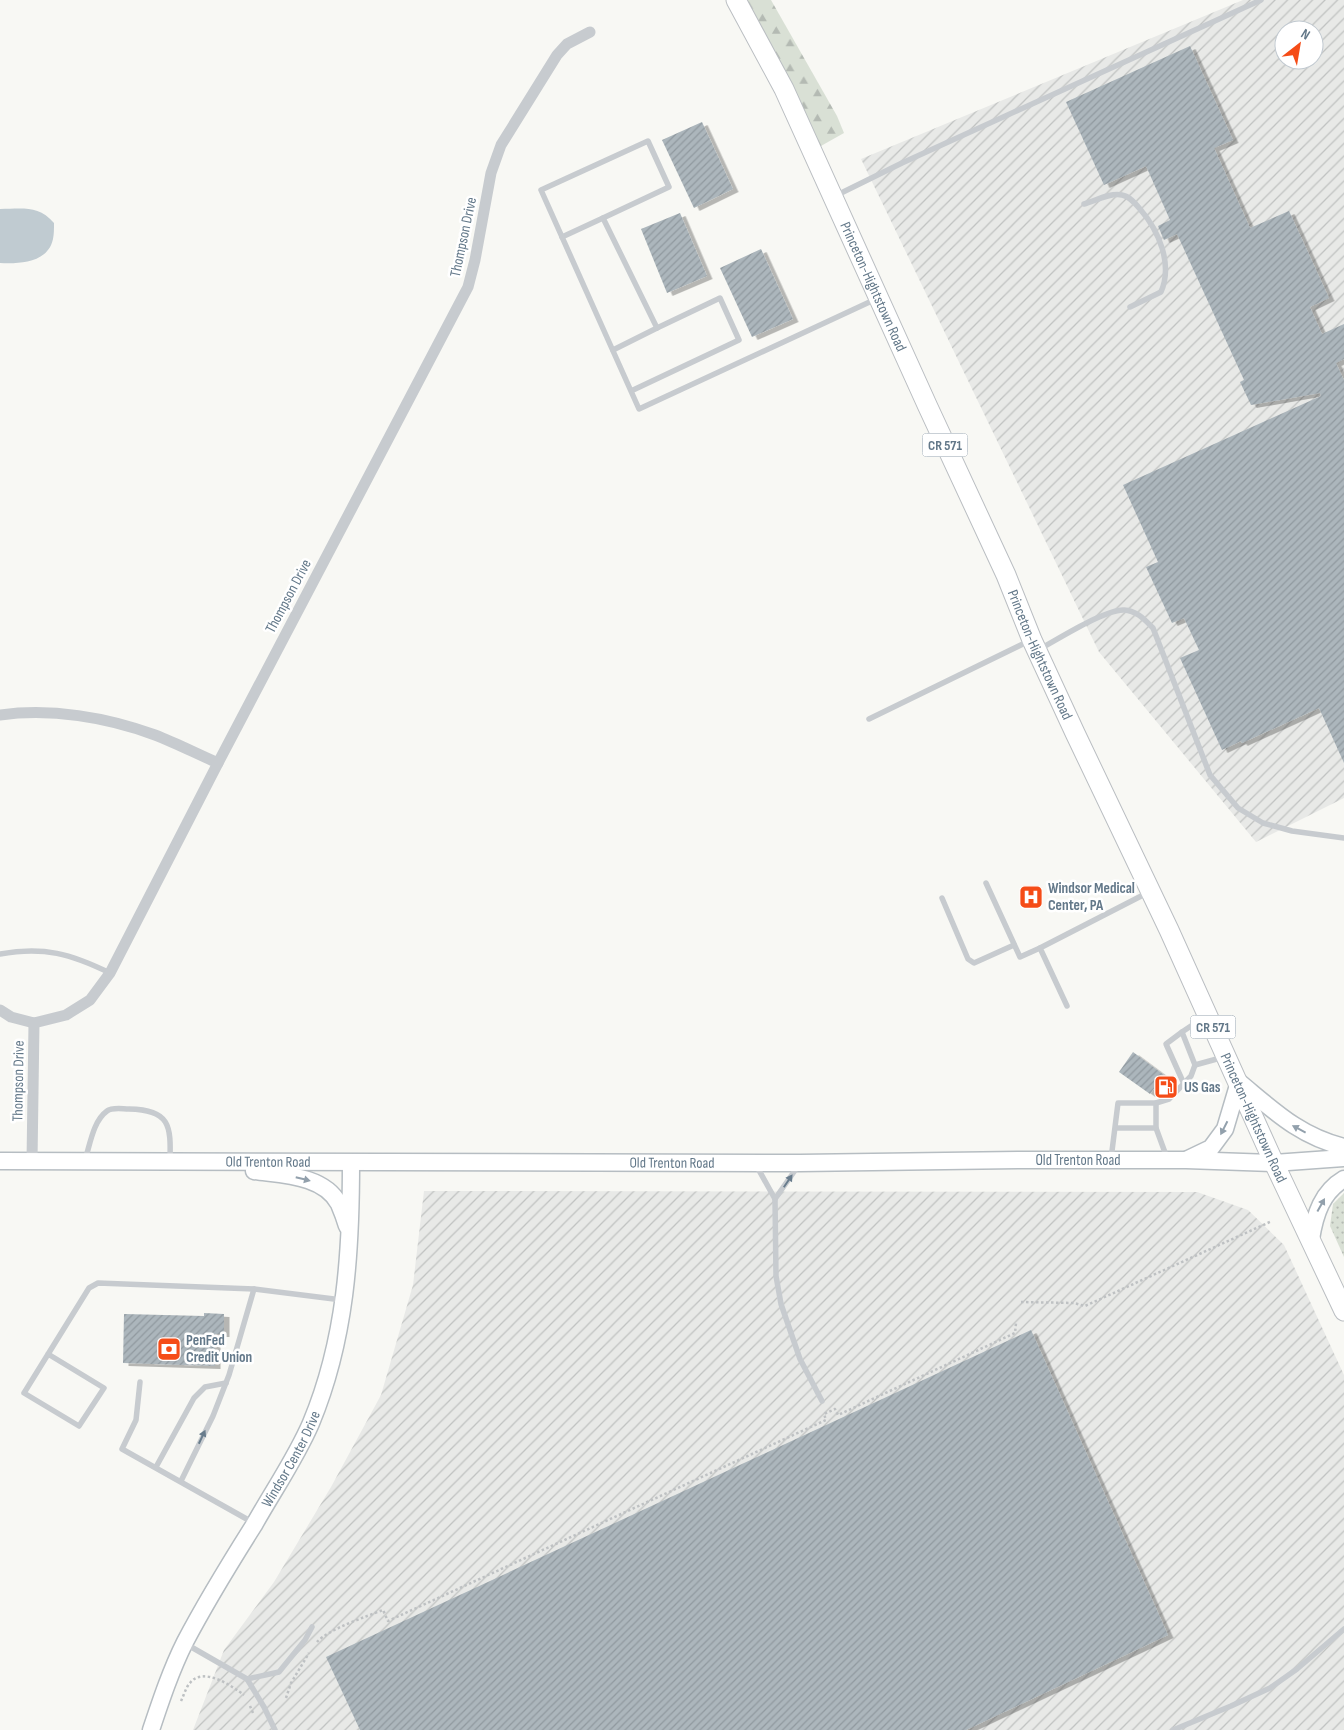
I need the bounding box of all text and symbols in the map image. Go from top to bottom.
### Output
north arrow [1274,20,1324,70]
text: N [1298,25,1313,43]
street label: Thompson Drive [446,195,481,279]
street label: Princeton-Hightstown Road [835,219,911,355]
road number: CR 571 [922,434,968,456]
street label: Thompson Drive [261,556,316,636]
street label: Princeton-Hightstown Road [1003,587,1077,723]
place label: Windsor Medical Center, PA [1048,879,1135,915]
hospital icon: Windsor Medical Center, PA [1018,884,1044,910]
road number: CR 571 [1190,1016,1236,1038]
street label: Thompson Drive [8,1040,29,1122]
street label: Princeton-Hightstown Road [1216,1050,1291,1186]
fuel station icon: US Gas [1153,1074,1179,1100]
place label: US Gas [1184,1078,1221,1097]
one-way arrow [1220,1121,1228,1135]
one-way arrow [1292,1125,1306,1133]
street label: Old Trenton Road [1035,1151,1120,1170]
street label: Old Trenton Road [225,1153,311,1172]
street label: Old Trenton Road [629,1154,715,1173]
one-way arrow [783,1174,793,1188]
one-way arrow [295,1175,310,1183]
one-way arrow [1317,1197,1325,1212]
place label: PenFed Credit Union [186,1331,252,1367]
bank icon: PenFed Credit Union [156,1336,182,1362]
street label: Windsor Center Drive [257,1408,325,1511]
one-way arrow [199,1430,207,1444]

